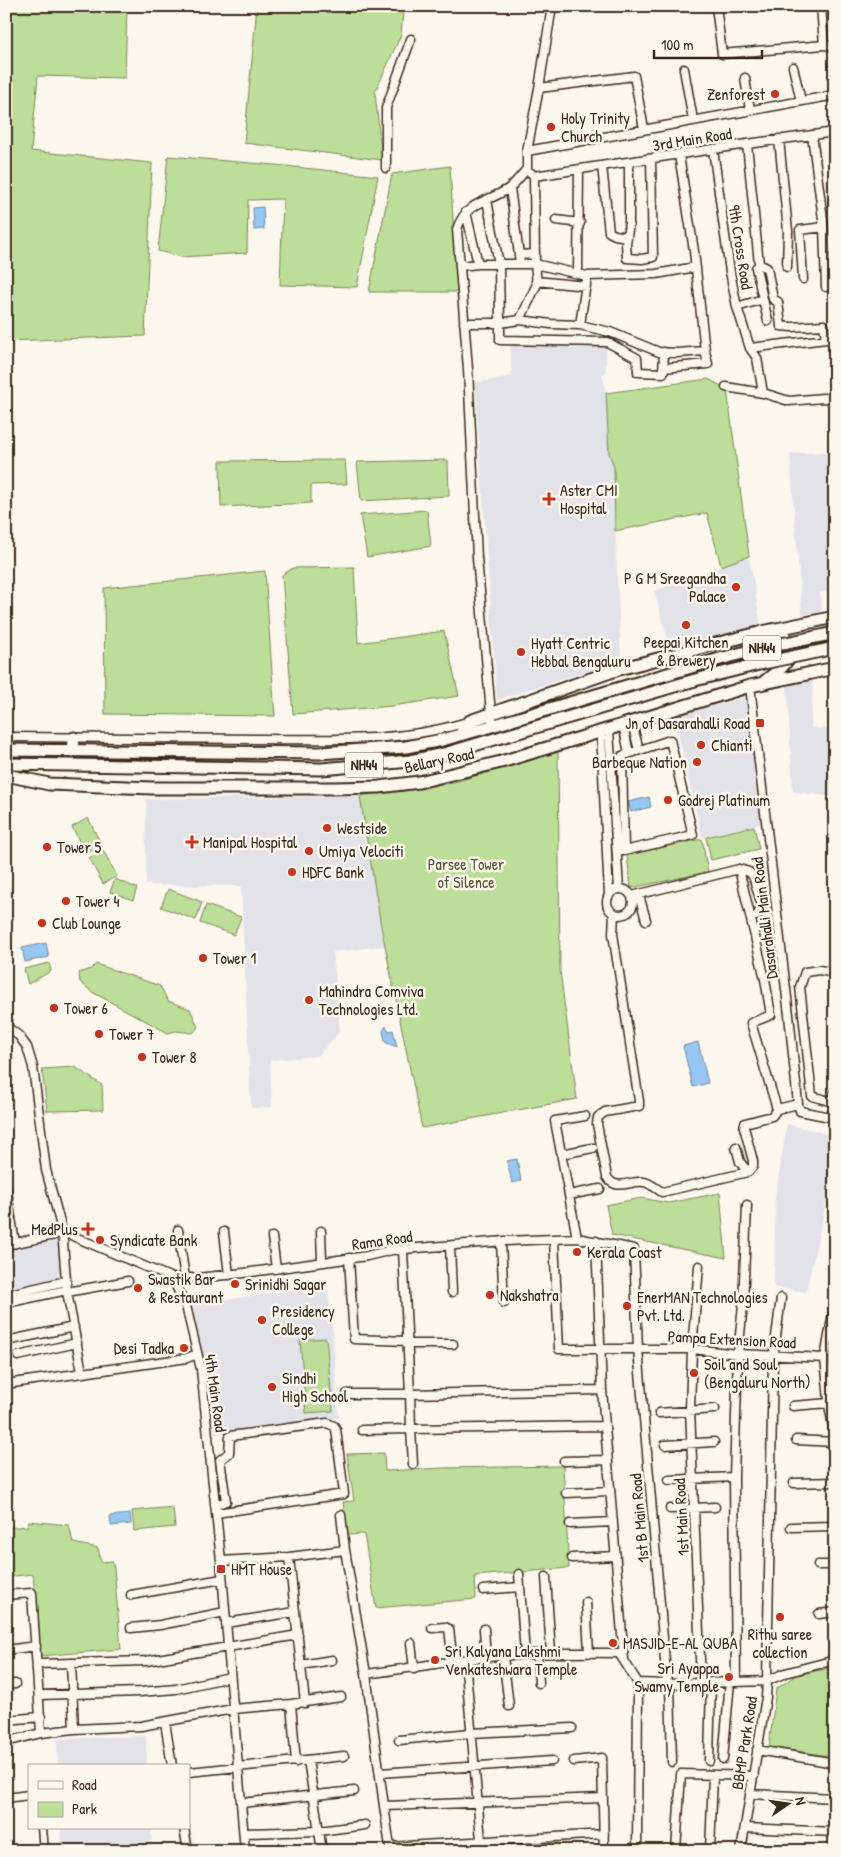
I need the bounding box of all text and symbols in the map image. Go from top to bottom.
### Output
scale bar [654,28,761,60]
text: 100 m [661,34,694,55]
place label: Zenforest [707,83,765,105]
marker: Zenforest [769,88,781,100]
place label: Holy Trinity Church [561,107,630,147]
marker: Holy Trinity Church [545,121,557,133]
street label: 3rd Main Road [651,122,733,156]
street label: 9th Cross Road [723,203,759,291]
place label: Aster CMI Hospital [560,479,618,519]
marker: Aster CMI Hospital [542,492,556,506]
place label: P G M Sreegandha Palace [624,567,727,607]
marker: P G M Sreegandha Palace [730,581,742,593]
marker: Peepai Kitchen & Brewery [680,619,692,631]
place label: Peepai Kitchen & Brewery [644,631,728,671]
place label: Hyatt Centric Hebbal Bengaluru [531,632,631,672]
road number: NH44 [743,636,781,660]
marker: Hyatt Centric Hebbal Bengaluru [515,646,527,658]
place label: Jn of Dasarahalli Road [625,712,750,734]
marker: Jn of Dasarahalli Road [754,717,766,729]
place label: Chianti [711,734,753,756]
marker: Chianti [695,739,707,751]
street label: Bellary Road [402,742,476,778]
place label: Barbeque Nation [592,751,687,773]
road number: NH44 [345,752,383,778]
marker: Barbeque Nation [691,756,703,768]
place label: Godrej Platinum [678,789,770,811]
marker: Godrej Platinum [662,794,674,806]
place label: Westside [337,817,388,839]
marker: Westside [321,822,333,834]
place label: Manipal Hospital [203,831,298,853]
marker: Manipal Hospital [185,835,199,849]
place label: Tower 5 [57,836,102,858]
place label: Umiya Velociti [319,840,404,862]
marker: Tower 5 [41,841,53,853]
marker: Umiya Velociti [303,845,315,857]
park label: Parsee Tower of Silence [428,853,504,893]
street label: Dasarahalli Main Road [746,856,782,980]
place label: HDFC Bank [302,861,364,883]
marker: HDFC Bank [286,866,298,878]
place label: Tower 4 [76,890,120,912]
marker: Tower 4 [60,895,72,907]
place label: Club Lounge [52,912,122,934]
marker: Club Lounge [36,917,48,929]
place label: Tower 1 [213,947,257,969]
marker: Tower 1 [197,952,209,964]
place label: Mahindra Comviva Technologies Ltd. [319,980,423,1020]
marker: Mahindra Comviva Technologies Ltd. [303,994,315,1006]
place label: Tower 6 [64,997,108,1019]
marker: Tower 6 [48,1002,60,1014]
place label: Tower 7 [109,1023,155,1045]
marker: Tower 7 [93,1028,105,1040]
place label: Tower 8 [152,1046,197,1068]
marker: Tower 8 [136,1051,148,1063]
place label: MedPlus [31,1218,78,1240]
marker: MedPlus [82,1223,94,1235]
street label: Rama Road [350,1225,414,1255]
place label: Syndicate Bank [110,1229,198,1251]
marker: Syndicate Bank [94,1234,106,1246]
place label: Kerala Coast [587,1241,662,1263]
marker: Kerala Coast [571,1246,583,1258]
place label: Swastik Bar & Restaurant [148,1268,224,1308]
place label: Srinidhi Sagar [245,1273,326,1295]
marker: Srinidhi Sagar [229,1278,241,1290]
marker: Swastik Bar & Restaurant [132,1282,144,1294]
place label: Nakshatra [500,1284,559,1306]
place label: EnerMAN Technologies Pvt. Ltd. [637,1286,768,1326]
marker: Nakshatra [484,1289,496,1301]
place label: Presidency College [272,1300,335,1340]
marker: EnerMAN Technologies Pvt. Ltd. [621,1300,633,1312]
marker: Presidency College [256,1314,268,1326]
street label: Pampa Extension Road [667,1325,797,1353]
place label: Desi Tadka [114,1337,174,1359]
marker: Desi Tadka [178,1342,190,1354]
street label: 4th Main Road [200,1353,232,1433]
place label: Soil and Soul (Bengaluru North) [704,1353,811,1393]
place label: Sindhi High School [282,1367,349,1407]
marker: Soil and Soul (Bengaluru North) [688,1367,700,1379]
marker: Sindhi High School [266,1381,278,1393]
street label: 1st B Main Road [624,1472,654,1564]
street label: 1st Main Road [668,1478,694,1556]
place label: HMT House [231,1558,293,1580]
marker: HMT House [215,1563,227,1575]
marker: Rithu saree collection [774,1611,786,1623]
place label: Rithu saree collection [748,1623,813,1663]
place label: MASJID-E-AL QUBA [623,1632,738,1654]
marker: MASJID-E-AL QUBA [607,1637,619,1649]
place label: Sri Kalyana Lakshmi Venkateshwara Temple [445,1640,578,1680]
marker: Sri Kalyana Lakshmi Venkateshwara Temple [429,1654,441,1666]
place label: Sri Ayappa Swamy Temple [634,1657,720,1697]
marker: Sri Ayappa Swamy Temple [723,1671,735,1683]
street label: BBMP Park Road [726,1695,762,1791]
legend [28,1764,190,1830]
text: Road [72,1774,97,1795]
north arrow [764,1780,814,1830]
text: N [791,1795,811,1807]
text: Park [72,1798,97,1819]

